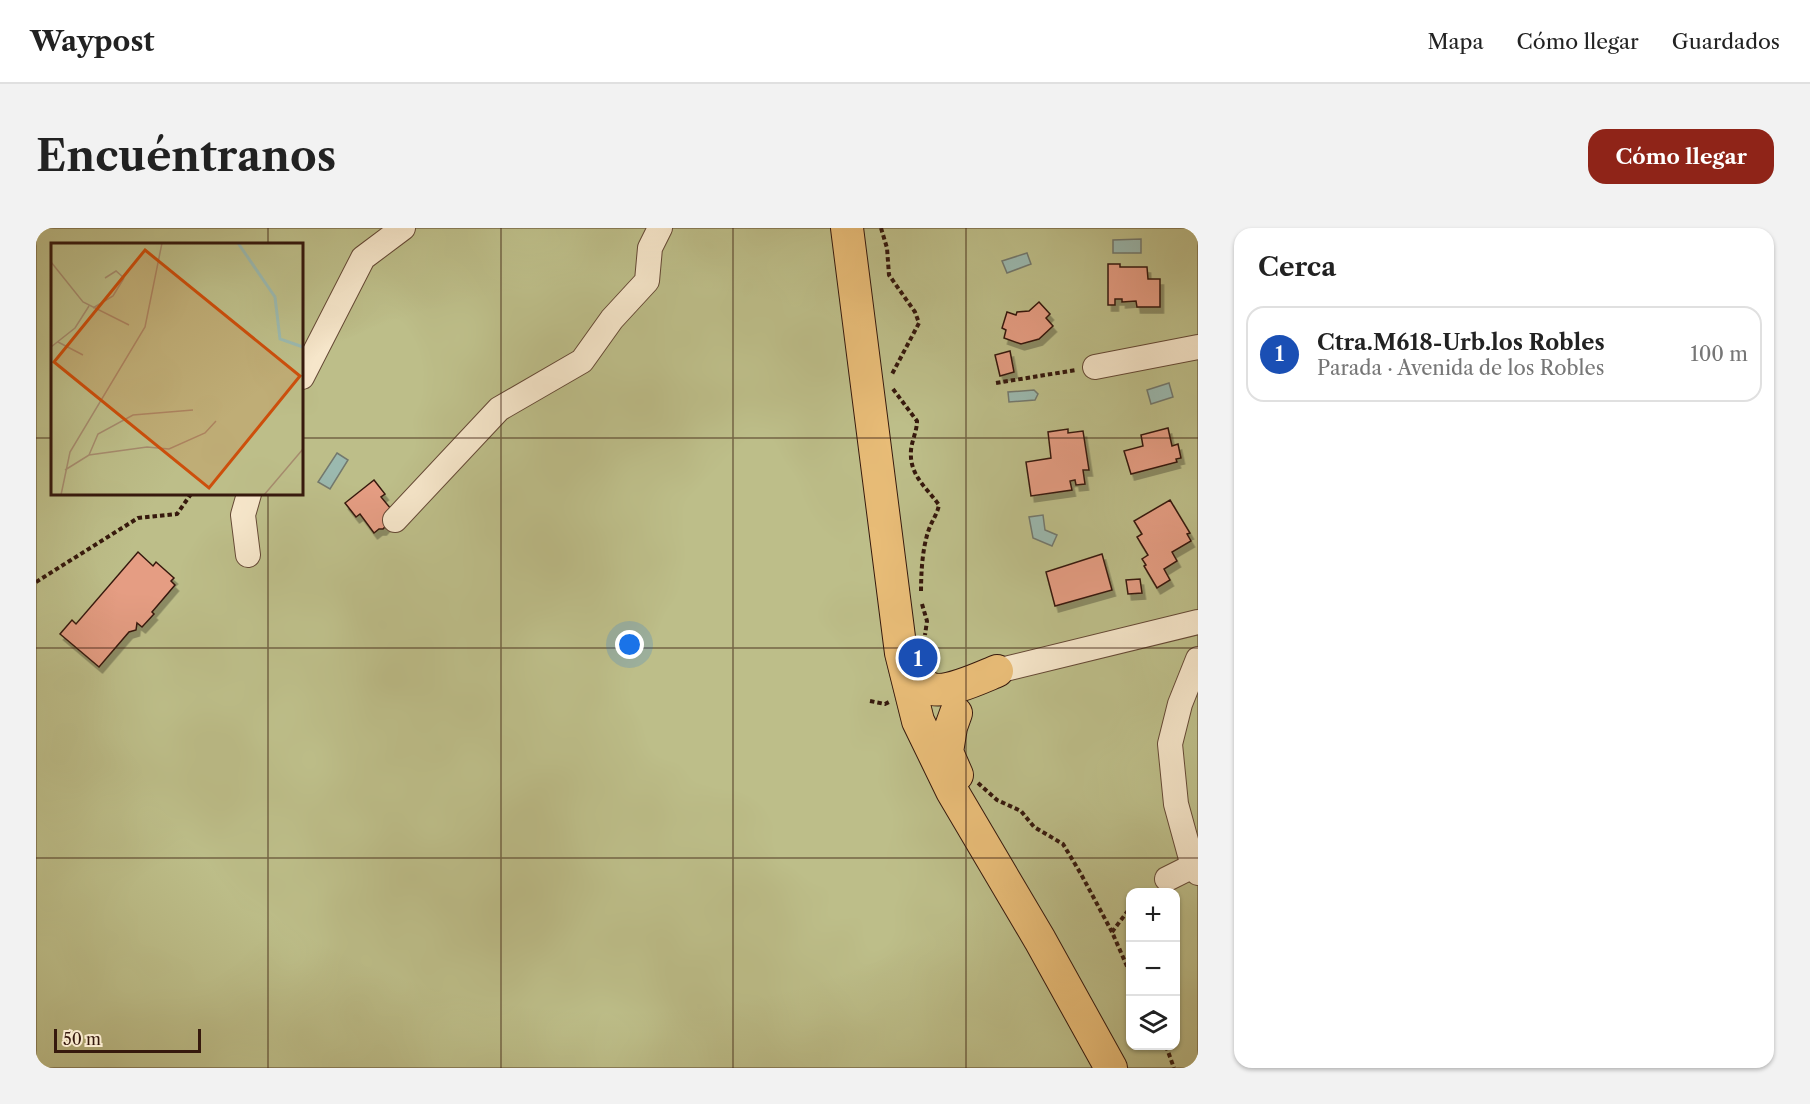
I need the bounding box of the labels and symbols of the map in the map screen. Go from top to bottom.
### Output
inset map [51,243,303,495]
your location [615,630,644,659]
pin: 1 [898,636,938,680]
scale bar [54,1026,201,1054]

